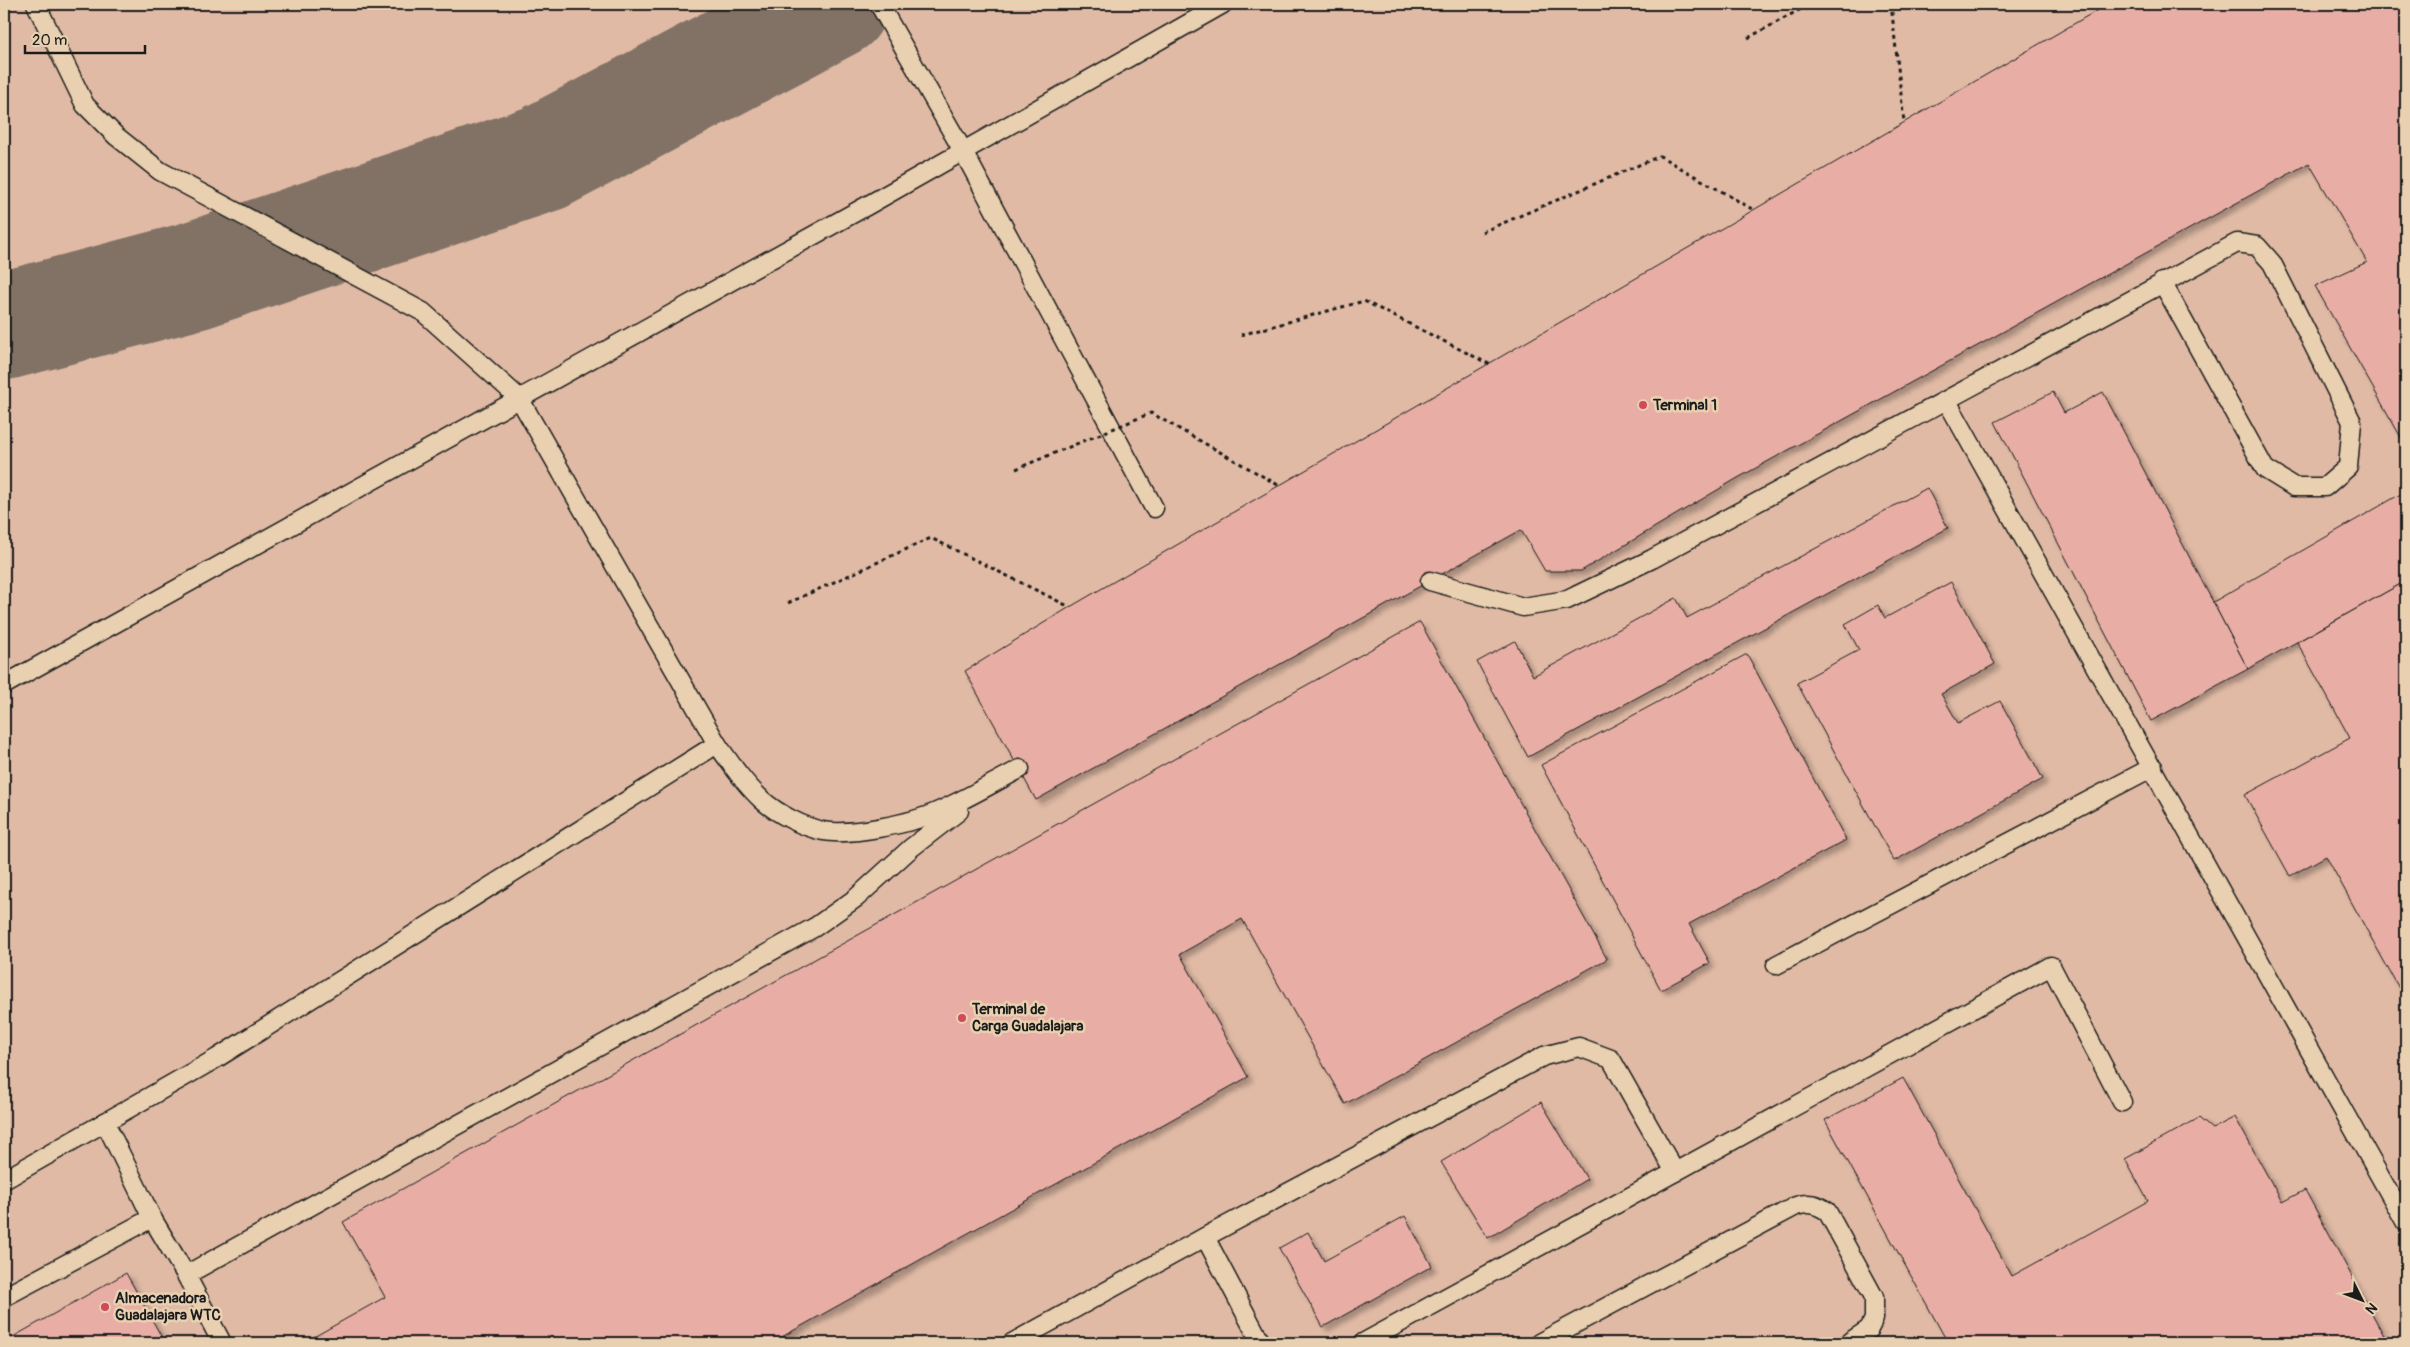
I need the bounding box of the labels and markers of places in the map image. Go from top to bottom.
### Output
place label: Terminal 1 [1652,396,1717,415]
marker: Terminal 1 [1637,399,1649,411]
place label: Terminal de Carga Guadalajara [971,1000,1083,1036]
marker: Terminal de Carga Guadalajara [956,1012,968,1024]
place label: Almacenadora Guadalajara WTC [115,1289,221,1325]
marker: Almacenadora Guadalajara WTC [99,1301,111,1313]

